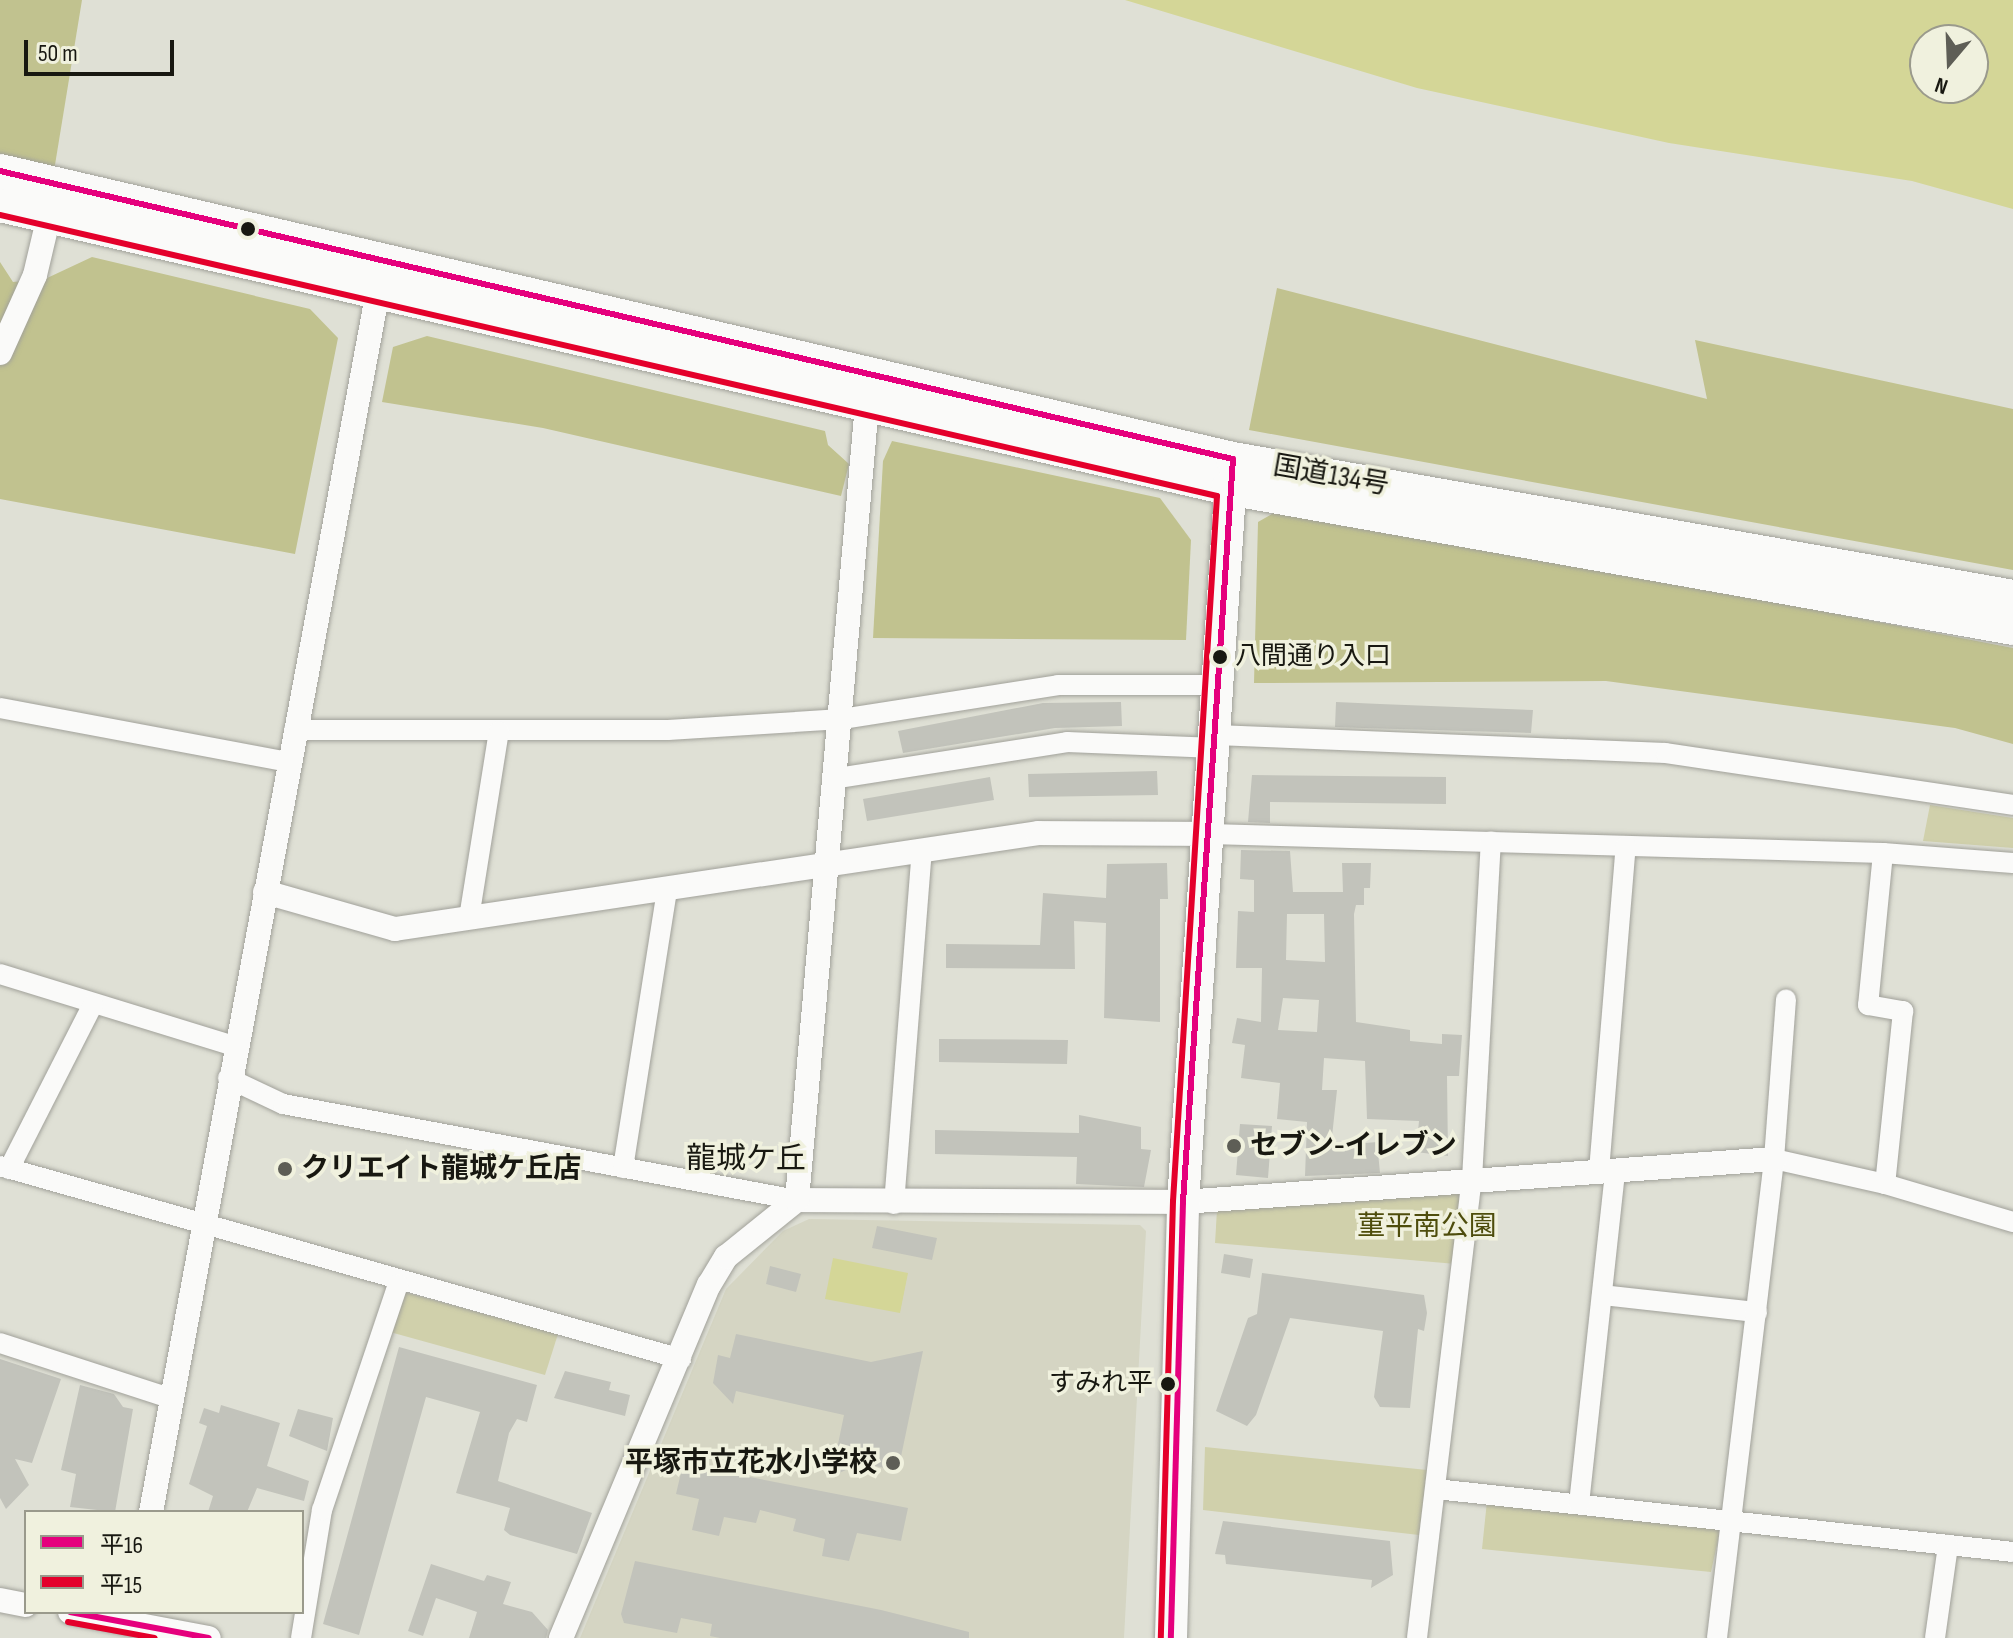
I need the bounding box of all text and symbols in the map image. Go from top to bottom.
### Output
scale bar [28,24,178,74]
north arrow [1909,24,1989,104]
text: 50 m [38,39,78,68]
text: N [1932,71,1952,100]
unlabelled marker [240,221,256,237]
street label: 国道134号 [1270,449,1392,503]
place label: 八間通り入口 [1235,641,1391,673]
marker: 八間通り入口 [1212,649,1228,665]
place label: セブン-イレブン [1250,1129,1457,1163]
marker: セブン-イレブン [1225,1137,1243,1155]
district label: 龍城ケ丘 [686,1141,806,1177]
place label: クリエイト龍城ケ丘店 [301,1152,581,1186]
marker: クリエイト龍城ケ丘店 [276,1160,294,1178]
park label: 菫平南公園 [1357,1210,1497,1244]
place label: すみれ平 [1049,1368,1153,1400]
marker: すみれ平 [1160,1376,1176,1392]
place label: 平塚市立花水小学校 [625,1446,877,1480]
marker: 平塚市立花水小学校 [884,1454,902,1472]
legend [24,1510,304,1614]
text: 平16 [100,1531,143,1560]
text: 平15 [100,1571,142,1600]

